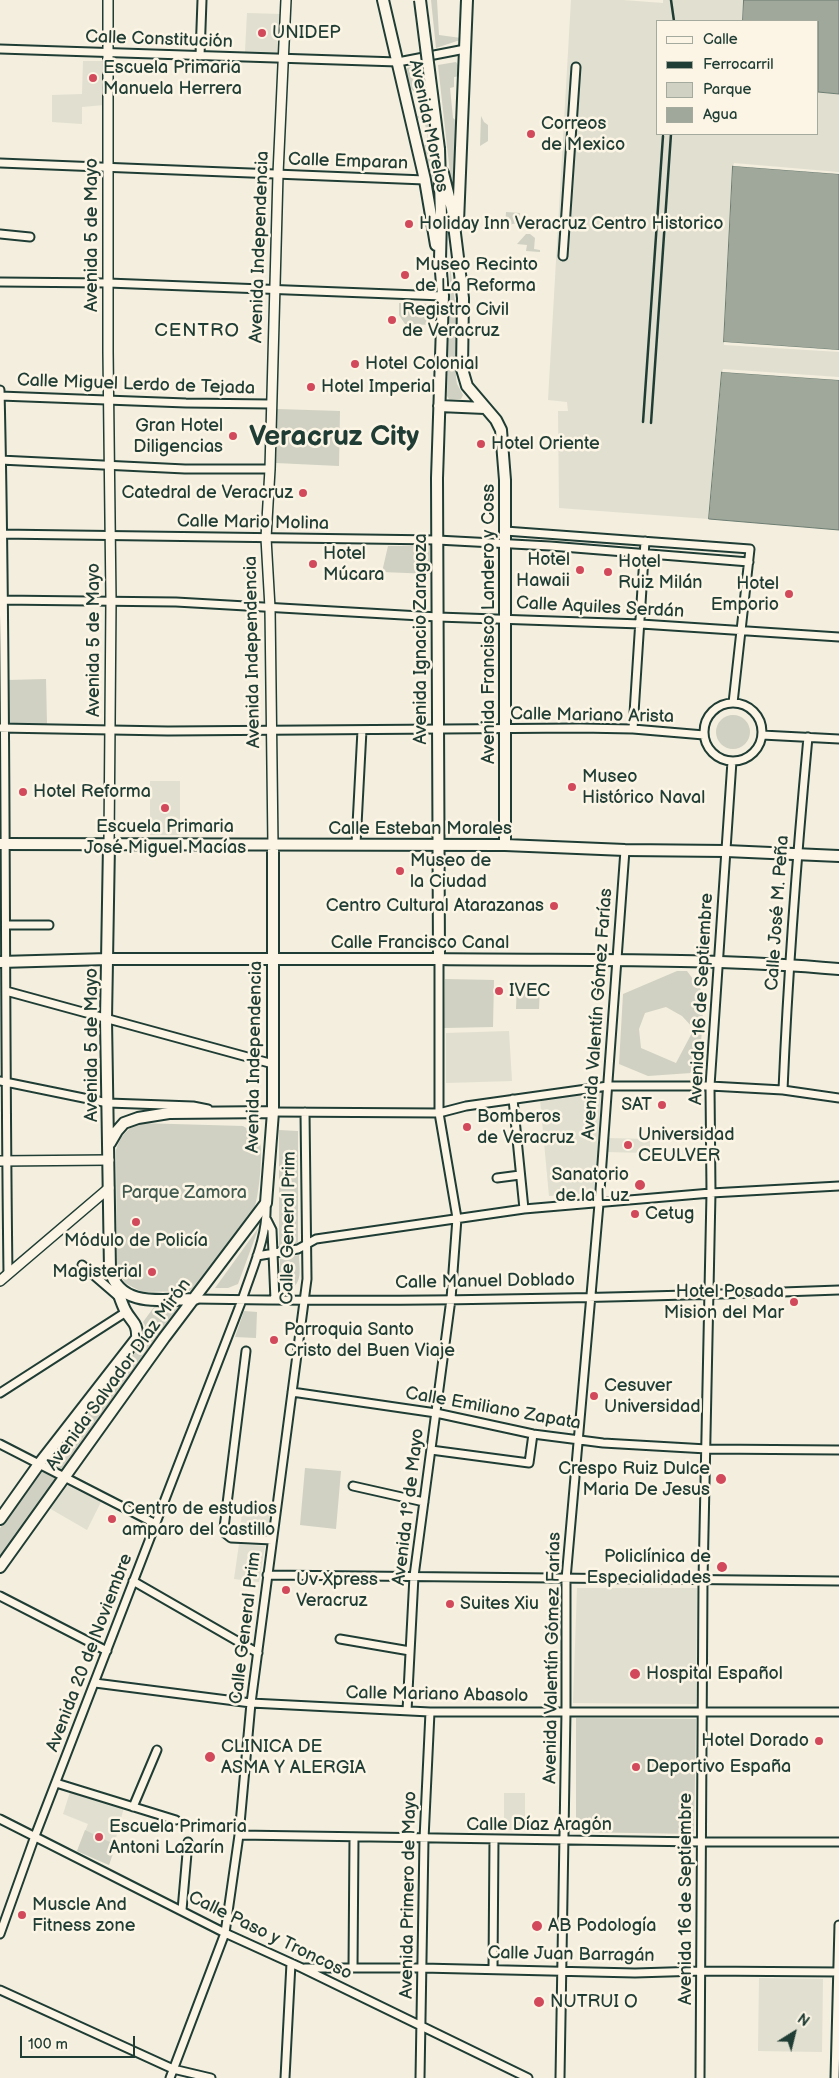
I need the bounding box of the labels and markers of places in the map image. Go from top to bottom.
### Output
place label: UNIDEP [272,22,341,44]
marker: UNIDEP [256,27,268,39]
place label: Escuela Primaria Manuela Herrera [103,57,242,100]
marker: Escuela Primaria Manuela Herrera [87,72,99,84]
place label: Correos de Mexico [541,113,625,156]
marker: Correos de Mexico [525,128,537,140]
place label: Holiday Inn Veracruz Centro Historico [419,213,724,235]
marker: Holiday Inn Veracruz Centro Historico [403,218,415,230]
place label: Museo Recinto de La Reforma [415,254,538,296]
marker: Museo Recinto de La Reforma [399,269,411,281]
place label: Registro Civil de Veracruz [402,299,509,342]
marker: Registro Civil de Veracruz [386,314,398,326]
place label: Hotel Colonial [365,353,478,375]
marker: Hotel Colonial [349,358,361,370]
place label: Hotel Imperial [321,376,435,398]
marker: Hotel Imperial [305,381,317,393]
place label: Gran Hotel Diligencias [133,415,223,458]
marker: Gran Hotel Diligencias [227,430,239,442]
place label: Hotel Oriente [491,433,600,455]
marker: Hotel Oriente [475,438,487,450]
place label: Catedral de Veracruz [122,482,293,504]
marker: Catedral de Veracruz [297,487,309,499]
place label: Hotel Múcara [323,543,385,586]
place label: Hotel Hawaii [516,549,570,592]
place label: Hotel Ruiz Milán [618,551,702,594]
marker: Hotel Múcara [307,558,319,570]
marker: Hotel Hawaii [574,564,586,576]
marker: Hotel Ruiz Milán [602,566,614,578]
place label: Hotel Emporio [711,573,779,616]
marker: Hotel Emporio [783,588,795,600]
place label: Museo Histórico Naval [582,766,705,809]
place label: Hotel Reforma [33,781,151,803]
marker: Museo Histórico Naval [566,781,578,793]
marker: Hotel Reforma [17,786,29,798]
marker: Escuela Primaria José Miguel Macías [159,802,171,814]
place label: Escuela Primaria José Miguel Macías [84,816,246,859]
place label: Museo de la Ciudad [410,850,491,892]
marker: Museo de la Ciudad [394,865,406,877]
place label: Centro Cultural Atarazanas [326,895,544,917]
marker: Centro Cultural Atarazanas [548,900,560,912]
place label: IVEC [509,980,550,1002]
marker: IVEC [493,985,505,997]
place label: SAT [621,1094,652,1116]
marker: SAT [656,1099,668,1111]
place label: Bomberos de Veracruz [477,1106,574,1148]
marker: Bomberos de Veracruz [461,1121,473,1133]
place label: Universidad CEULVER [638,1124,734,1166]
marker: Universidad CEULVER [622,1139,634,1151]
place label: Sanatorio de la Luz [551,1164,629,1206]
marker: Sanatorio de la Luz [633,1178,647,1192]
place label: Cetug [645,1203,694,1225]
marker: Cetug [629,1208,641,1220]
marker: Módulo de Policía [130,1216,142,1228]
place label: Módulo de Policía [64,1230,208,1252]
place label: Magisterial [52,1261,142,1283]
marker: Magisterial [146,1266,158,1278]
place label: Hotel Posada Mision del Mar [664,1281,784,1324]
marker: Hotel Posada Mision del Mar [788,1296,800,1308]
place label: Parroquia Santo Cristo del Buen Viaje [284,1319,455,1362]
marker: Parroquia Santo Cristo del Buen Viaje [268,1334,280,1346]
place label: Cesuver Universidad [604,1375,700,1418]
marker: Cesuver Universidad [588,1390,600,1402]
place label: Crespo Ruiz Dulce Maria De Jesus [558,1458,710,1500]
marker: Crespo Ruiz Dulce Maria De Jesus [714,1472,728,1486]
place label: Centro de estudios amparo del castillo [122,1498,277,1540]
marker: Centro de estudios amparo del castillo [106,1513,118,1525]
place label: Policlínica de Especialidades [587,1546,711,1588]
marker: Policlínica de Especialidades [715,1560,729,1574]
place label: Uv Xpress Veracruz [296,1569,378,1612]
marker: Uv Xpress Veracruz [280,1584,292,1596]
place label: Suites Xiu [460,1593,539,1615]
marker: Suites Xiu [444,1598,456,1610]
place label: Hospital Español [646,1663,783,1685]
marker: Hospital Español [628,1667,642,1681]
place label: Hotel Dorado [701,1730,809,1752]
marker: Hotel Dorado [813,1735,825,1747]
place label: CLINICA DE ASMA Y ALERGIA [221,1736,366,1778]
marker: CLINICA DE ASMA Y ALERGIA [203,1750,217,1764]
place label: Deportivo España [646,1756,791,1778]
marker: Deportivo España [630,1761,642,1773]
place label: Escuela Primaria Antoni Lazarín [109,1816,247,1858]
marker: Escuela Primaria Antoni Lazarín [93,1831,105,1843]
place label: Muscle And Fitness zone [32,1894,135,1936]
marker: Muscle And Fitness zone [16,1909,28,1921]
place label: AB Podología [548,1915,657,1937]
marker: AB Podología [530,1919,544,1933]
place label: NUTRUI O [550,1991,638,2013]
marker: NUTRUI O [532,1995,546,2009]

